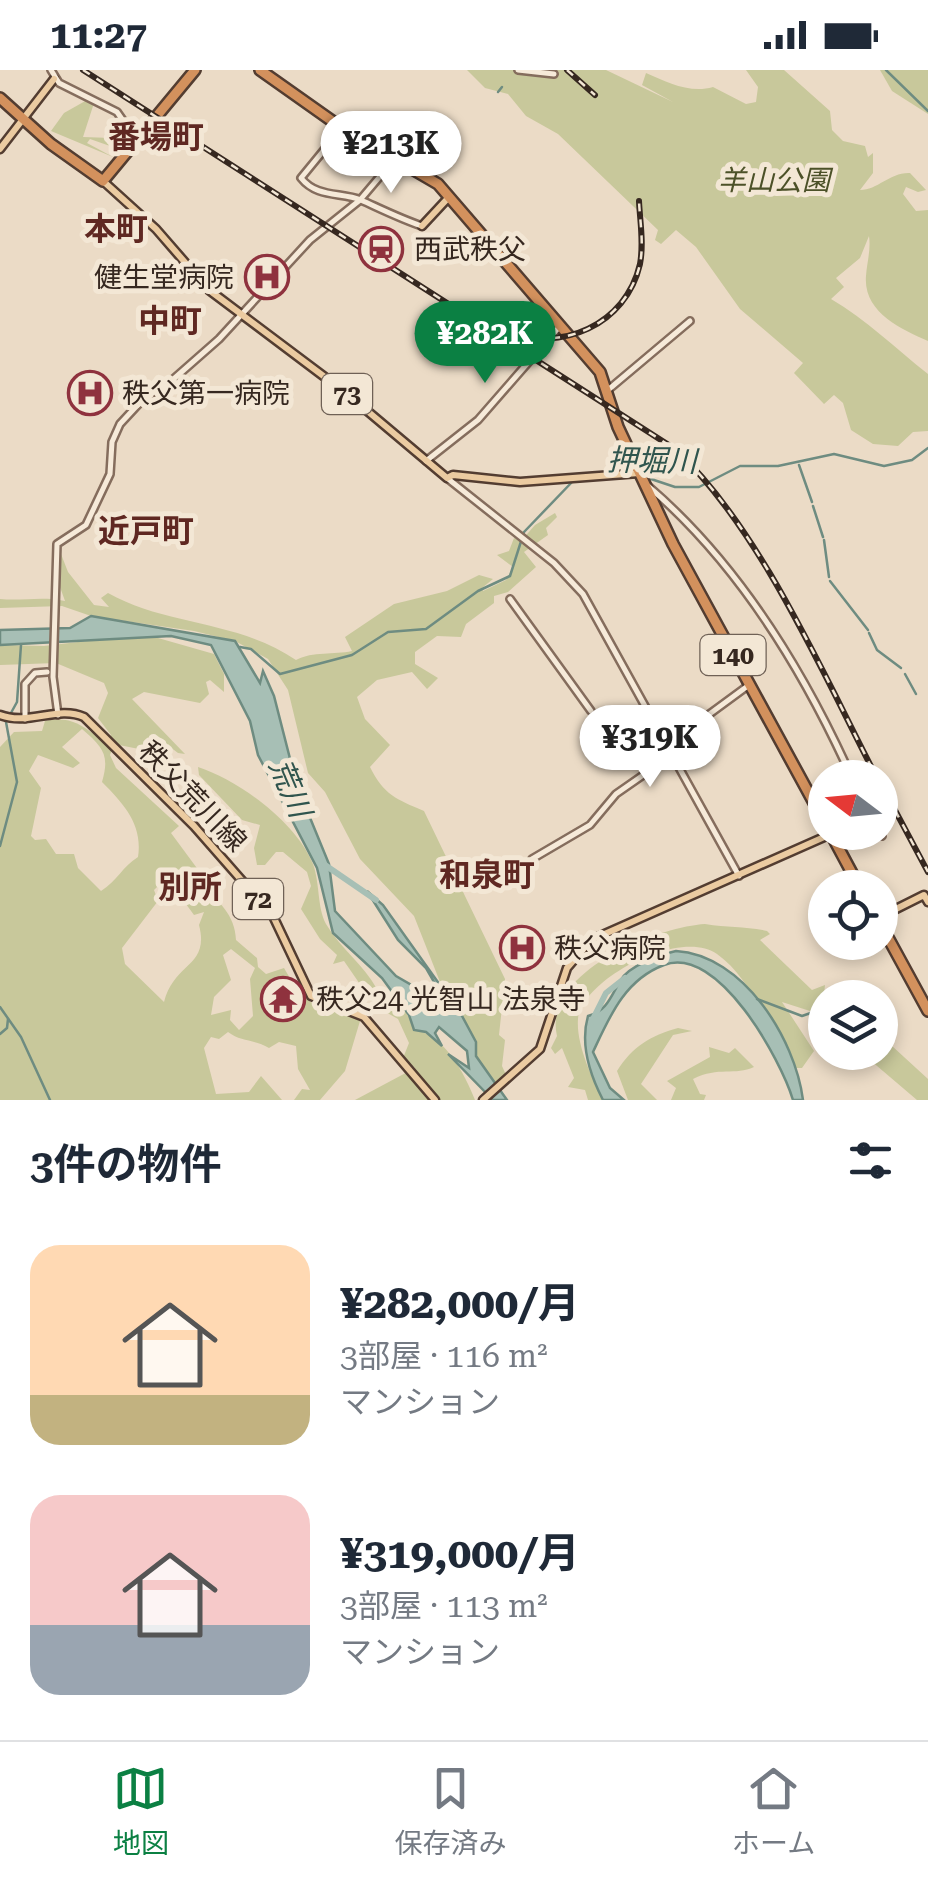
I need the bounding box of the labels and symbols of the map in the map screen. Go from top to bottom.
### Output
pin: ¥213K [321,111,461,196]
district label: 番場町 [108,118,204,156]
park label: 羊山公園 [718,164,834,197]
district label: 本町 [84,210,148,248]
station icon: 西武秩父 [358,226,404,272]
place label: 西武秩父 [414,233,526,266]
hospital icon: 健生堂病院 [244,254,290,300]
place label: 健生堂病院 [94,261,234,294]
pin: ¥282K [415,301,555,386]
district label: 中町 [138,302,202,340]
hospital icon: 秩父第一病院 [67,370,113,416]
road number: 73 [322,374,372,414]
place label: 秩父第一病院 [122,377,290,410]
water label: 押堀川 [607,442,700,479]
district label: 近戸町 [98,512,194,550]
road number: 140 [700,635,766,675]
pin: ¥319K [580,705,720,790]
street label: 秩父荒川線 [132,735,253,858]
water label: 荒川 [263,753,319,825]
north arrow [808,760,898,850]
district label: 和泉町 [439,856,535,894]
district label: 別所 [158,868,222,906]
road number: 72 [233,879,283,919]
hospital icon: 秩父病院 [499,925,545,971]
place label: 秩父病院 [554,932,666,965]
temple icon: 秩父24 光智山 法泉寺 [260,976,306,1022]
place label: 秩父24 光智山 法泉寺 [316,983,586,1016]

